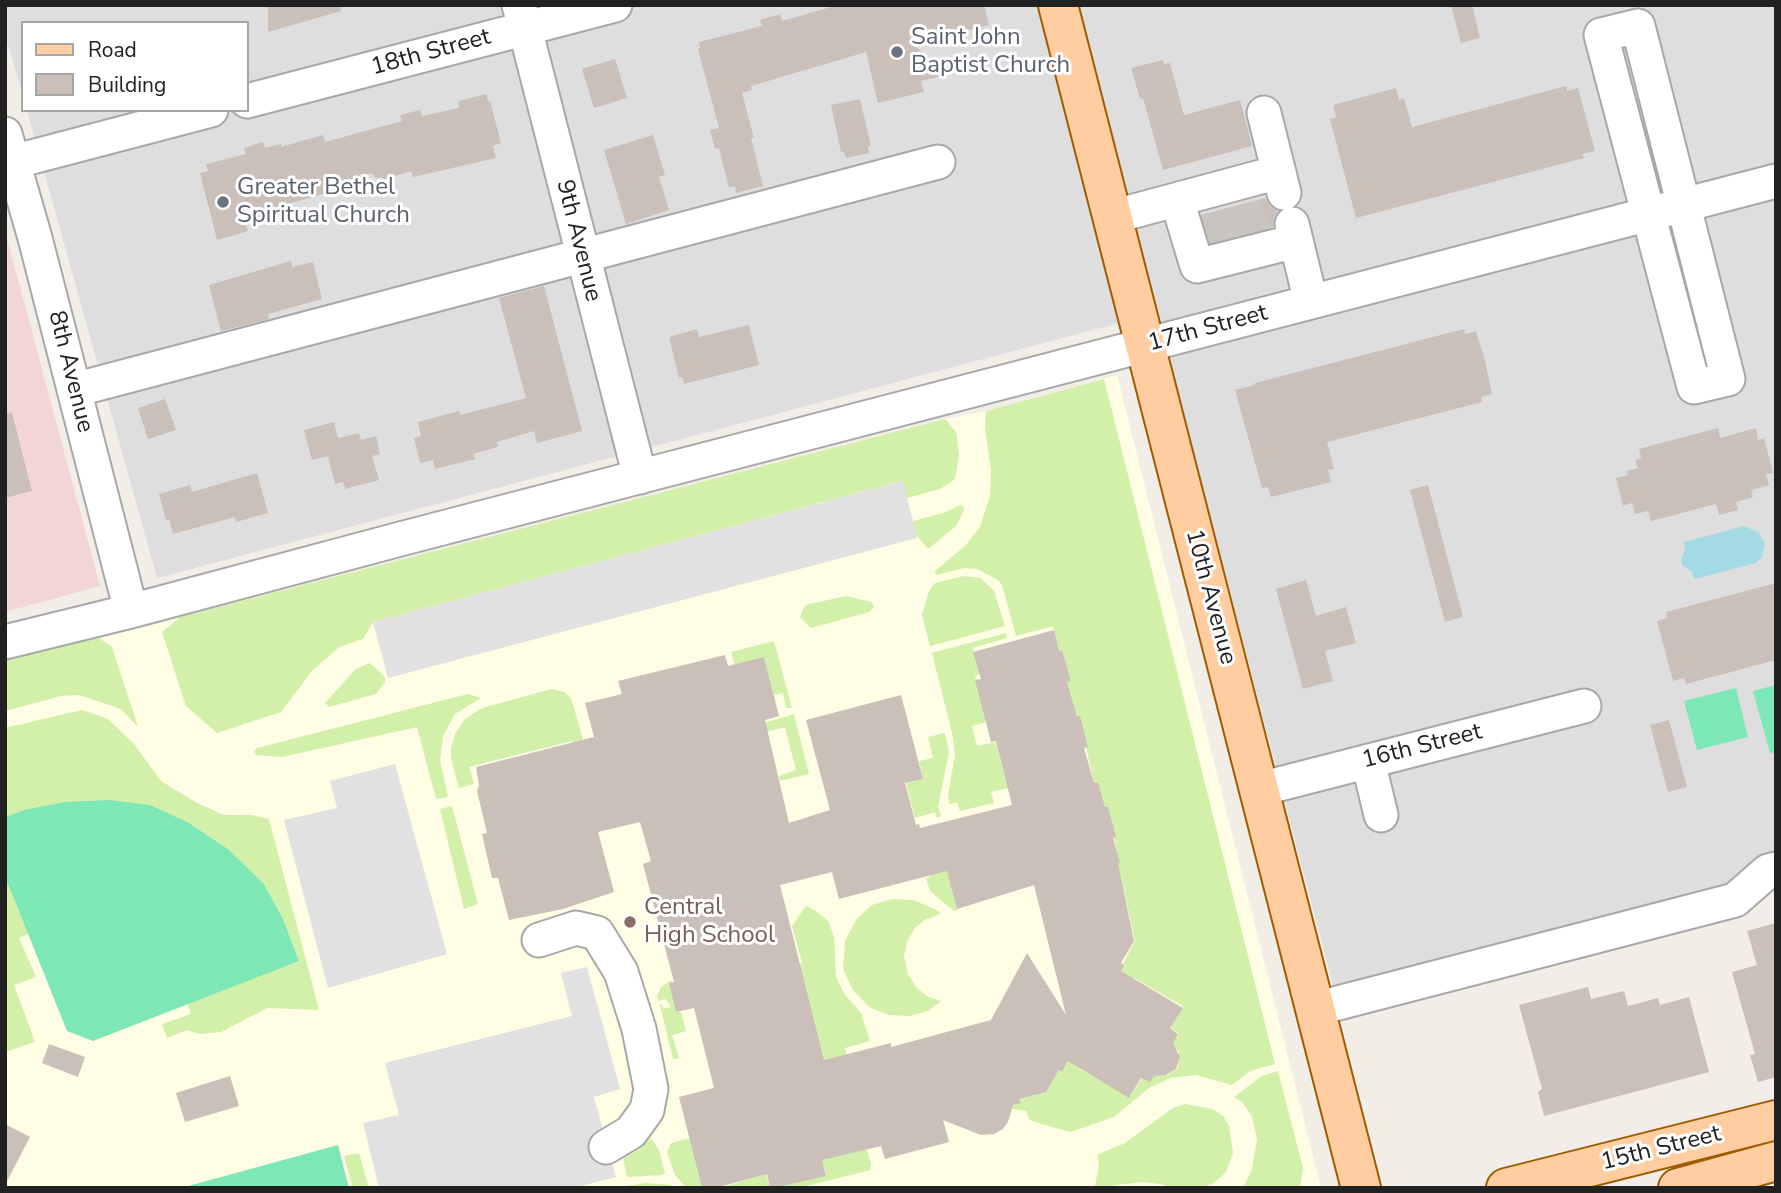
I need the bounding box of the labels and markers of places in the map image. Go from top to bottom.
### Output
place label: Saint John Baptist Church [911,24,1070,80]
marker: Saint John Baptist Church [889,44,905,60]
place label: Greater Bethel Spiritual Church [237,174,410,230]
marker: Greater Bethel Spiritual Church [215,194,231,210]
place label: Central High School [644,894,775,950]
marker: Central High School [622,914,638,930]

